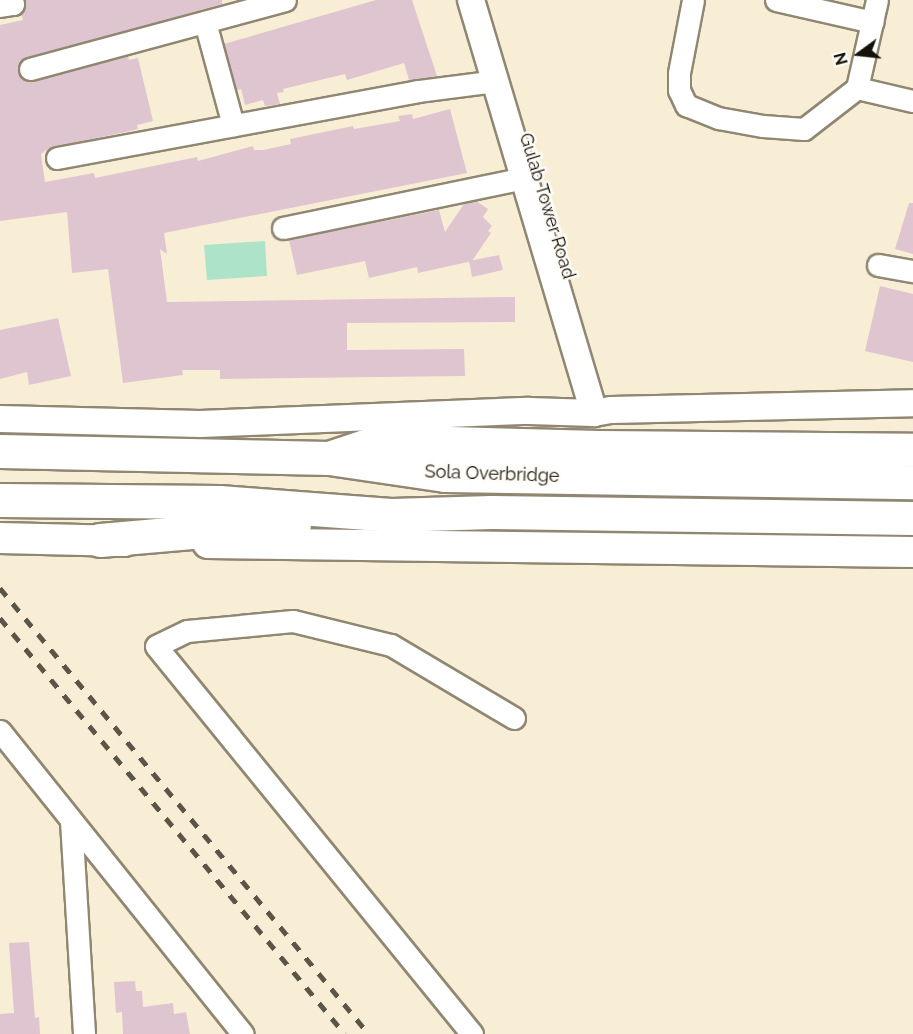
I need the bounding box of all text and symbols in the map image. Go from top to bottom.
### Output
north arrow [829,24,889,84]
text: N [830,50,852,67]
street label: Gulab Tower Road [514,130,580,282]
street label: Sola Overbridge [424,461,560,487]

